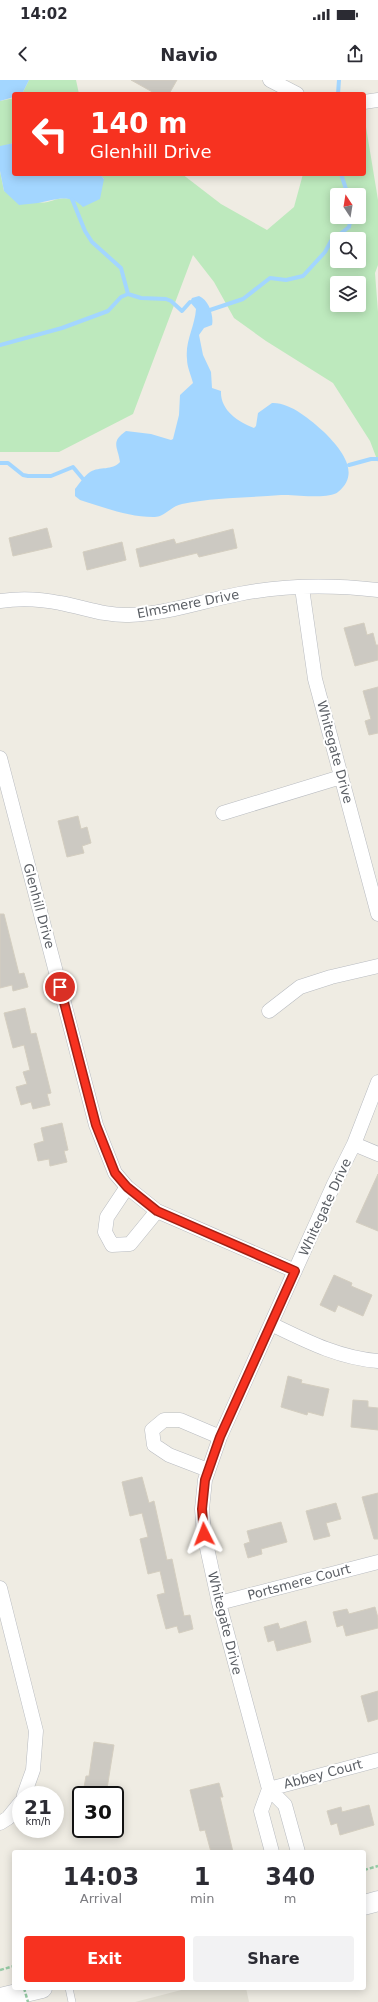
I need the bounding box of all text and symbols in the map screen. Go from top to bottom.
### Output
text: 14:02 [20,5,68,23]
icon: back [12,43,34,65]
icon: share [344,43,366,65]
text: Navio [160,44,218,65]
text: 140 m [90,107,187,140]
icon: left [24,108,76,160]
text: Glenhill Drive [90,141,212,162]
north arrow [330,188,366,224]
map controls [330,188,366,312]
button: search [330,232,366,268]
button: layers [330,276,366,312]
street label: Elmsmere Drive [136,587,240,621]
street label: Whitegate Drive [314,699,356,805]
street label: Glenhill Drive [20,862,58,950]
pin [43,970,77,1004]
icon: arrive [49,976,71,998]
street label: Whitegate Drive [296,1156,354,1258]
position arrow [183,1513,225,1555]
street label: Portsmere Court [246,1561,352,1603]
street label: Whitegate Drive [205,1570,245,1676]
street label: Abbey Court [282,1756,364,1792]
speed limit sign: 30 [72,1786,124,1838]
text: 21 [24,1795,52,1819]
text: km/h [25,1816,51,1827]
text: 14:03 [63,1863,139,1891]
text: 1 [194,1863,210,1891]
text: 340 [265,1863,315,1891]
text: Arrival [80,1891,122,1906]
text: min [190,1891,214,1906]
text: m [284,1891,297,1906]
button: Exit [24,1936,185,1982]
button: Share [193,1936,354,1982]

